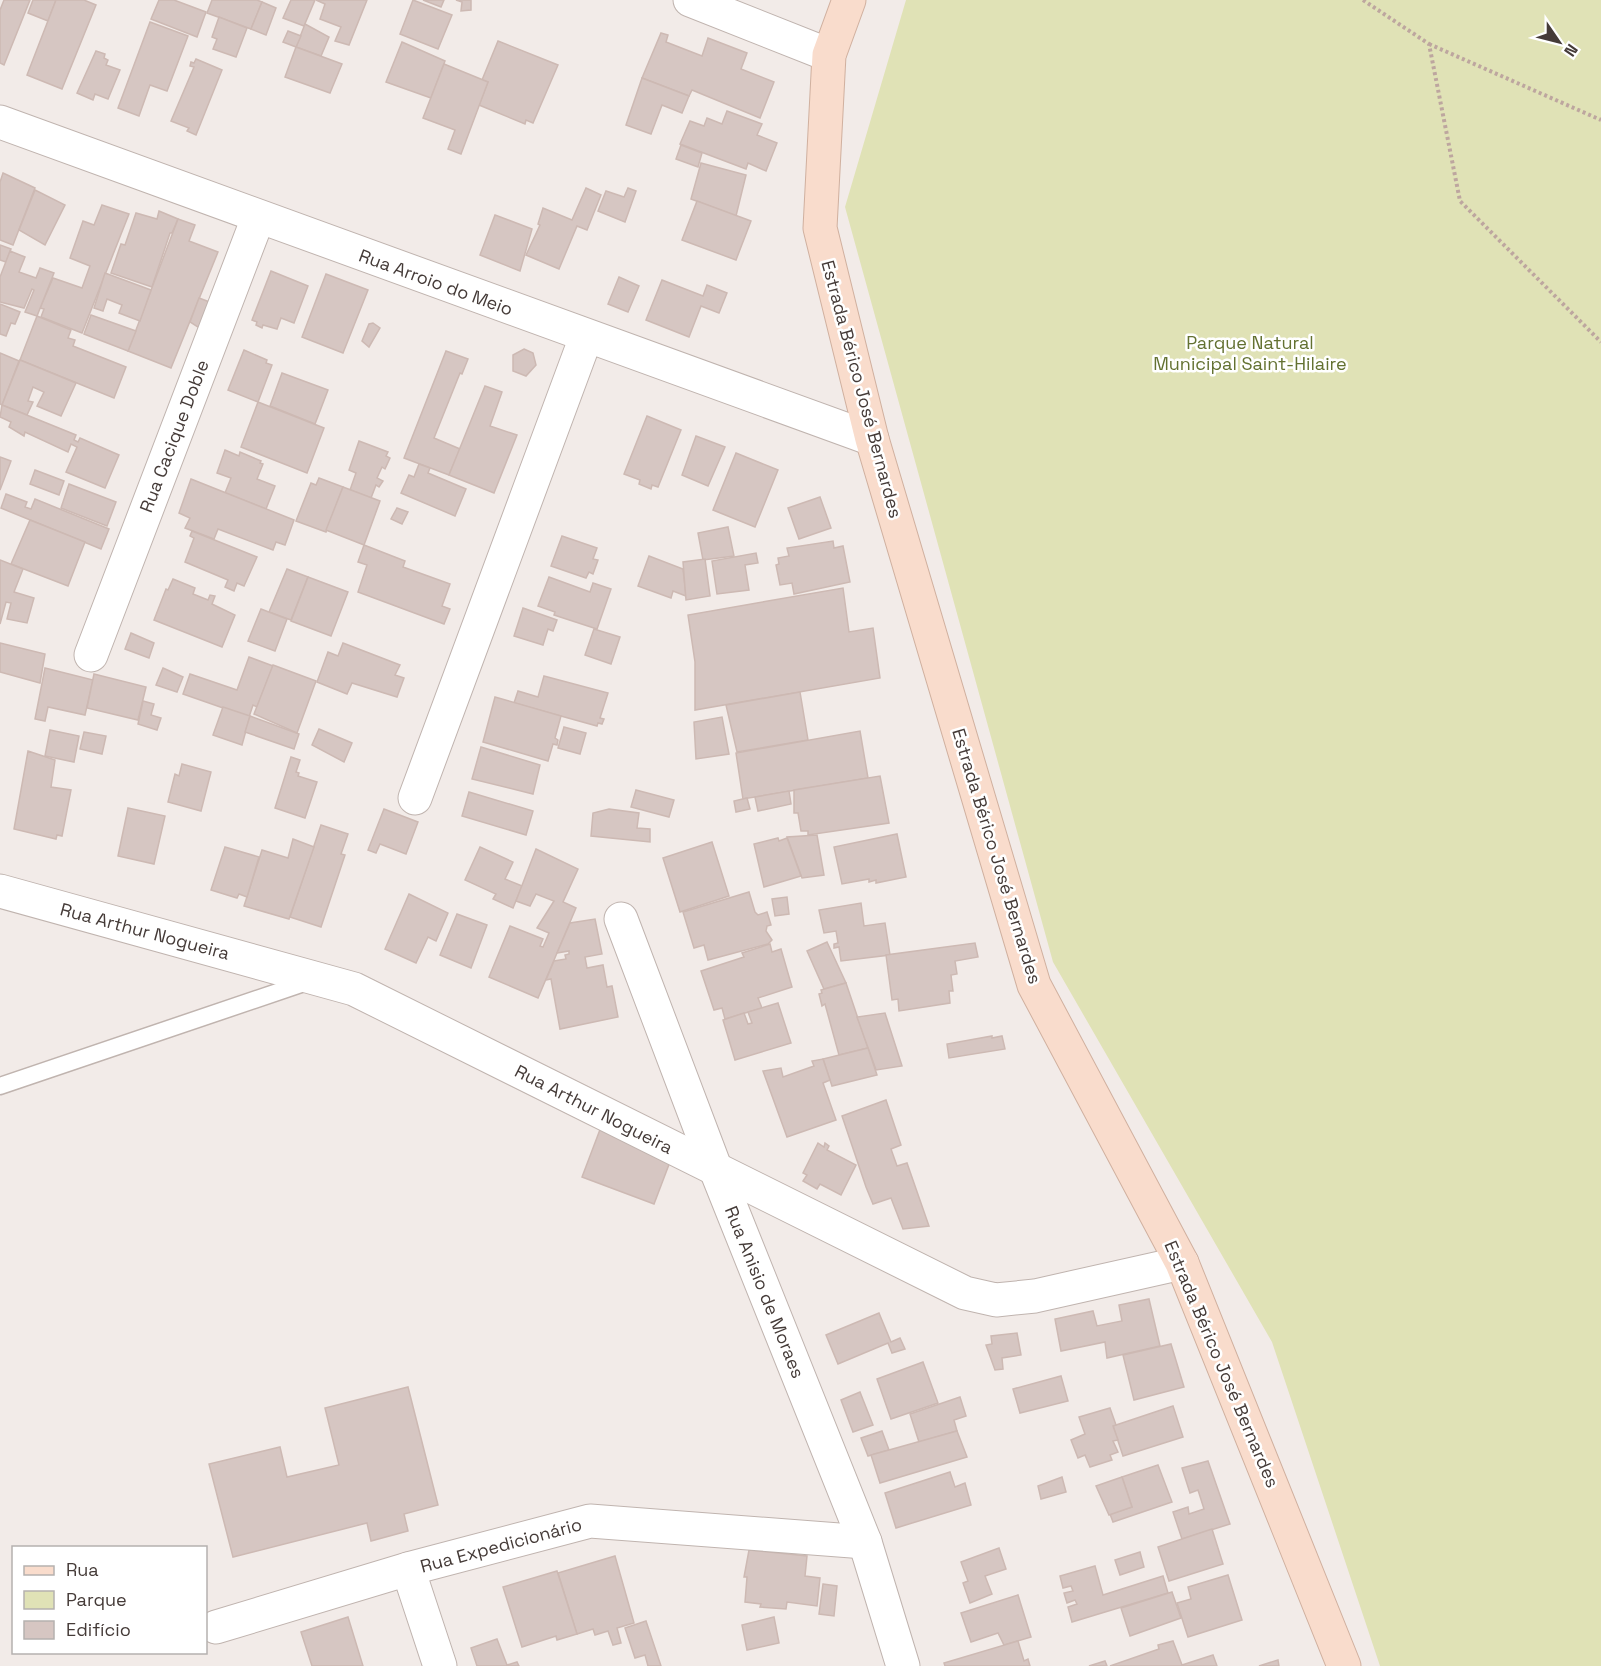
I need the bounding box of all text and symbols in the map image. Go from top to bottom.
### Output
north arrow [1529,12,1589,72]
text: N [1559,40,1583,61]
street label: Rua Arroio do Meio [356,243,516,321]
street label: Estrada Bérico José Bernardes [816,257,908,521]
park label: Parque Natural Municipal Saint-Hilaire [1153,331,1347,375]
street label: Rua Cacique Doble [134,356,214,516]
street label: Estrada Bérico José Bernardes [947,725,1047,987]
street label: Rua Arthur Nogueira [58,897,232,965]
street label: Rua Arthur Nogueira [511,1059,677,1159]
street label: Rua Anisio de Moraes [720,1202,810,1382]
street label: Estrada Bérico José Bernardes [1159,1237,1285,1491]
street label: Rua Expedicionário [418,1512,584,1578]
legend [12,1546,207,1654]
text: Rua [66,1558,99,1581]
text: Parque [66,1588,127,1611]
text: Edifício [66,1618,131,1641]

